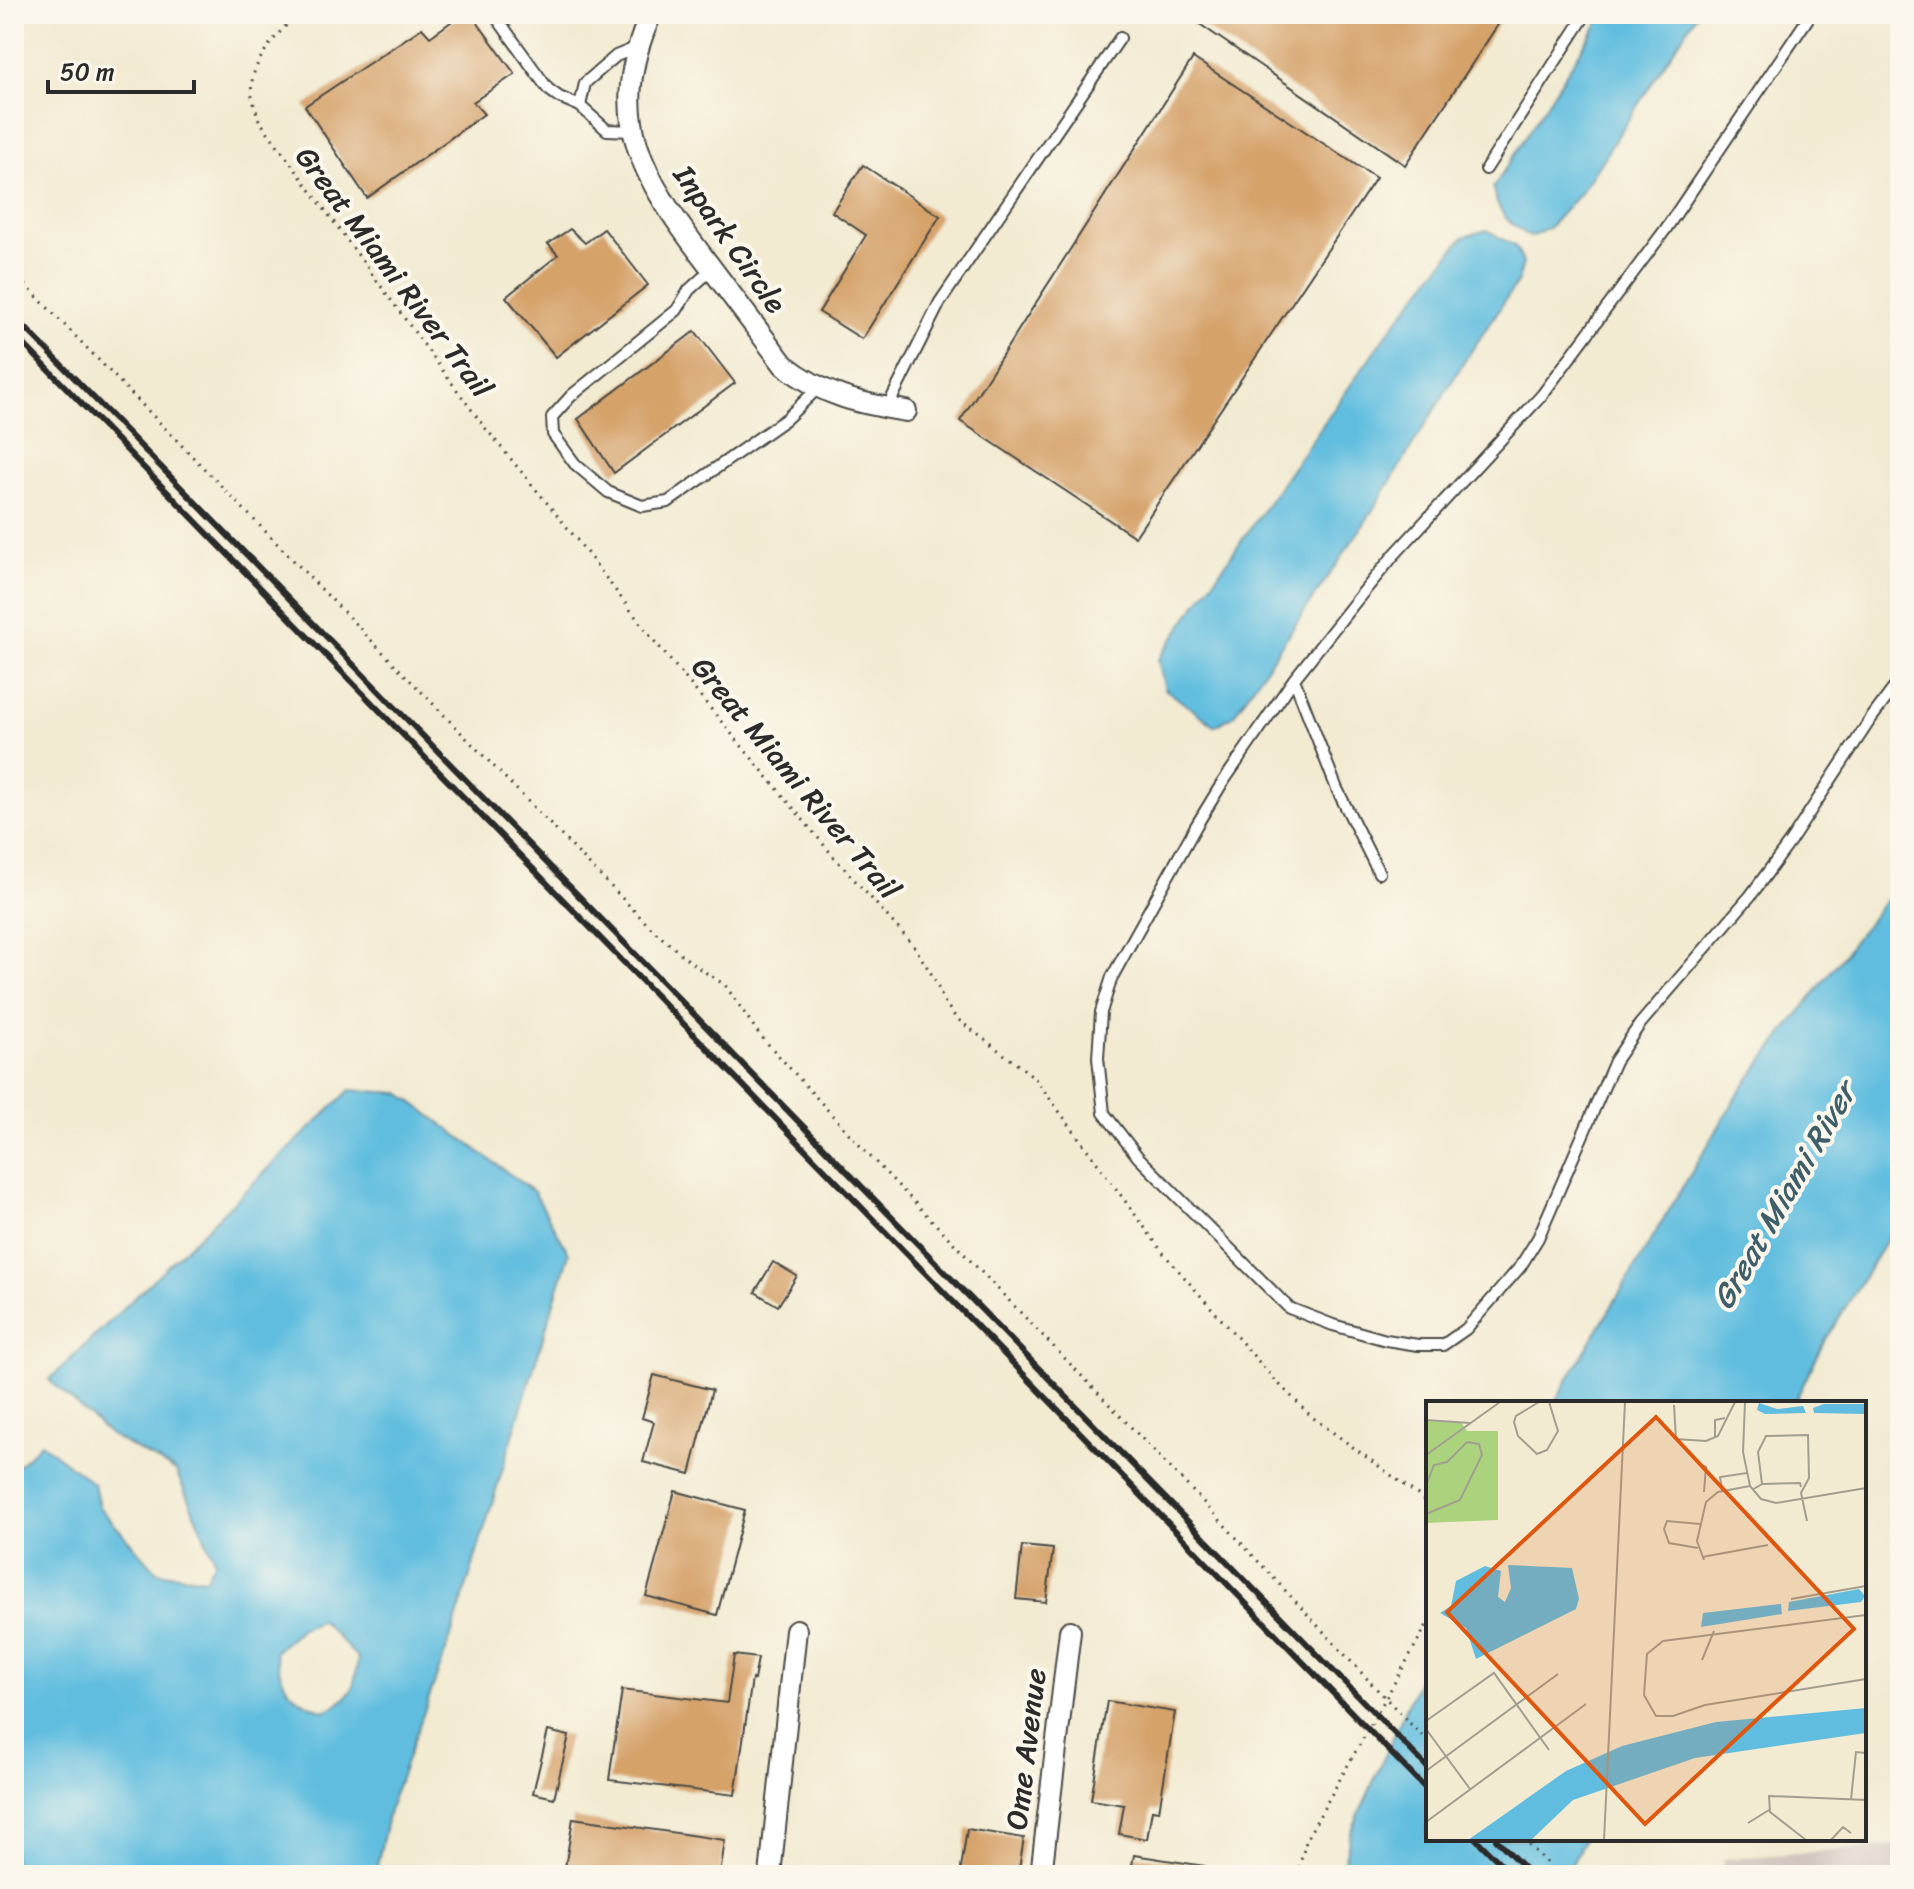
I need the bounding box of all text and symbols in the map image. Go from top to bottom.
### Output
scale bar [48,44,194,94]
text: 50 m [60,51,115,93]
street label: Great Miami River Trail [281,134,508,411]
street label: Inpark Circle [658,152,802,325]
street label: Great Miami River Trail [677,644,916,913]
water label: Great Miami River [1696,1067,1875,1320]
inset map [1426,1401,1866,1841]
street label: Ome Avenue [989,1665,1063,1833]

